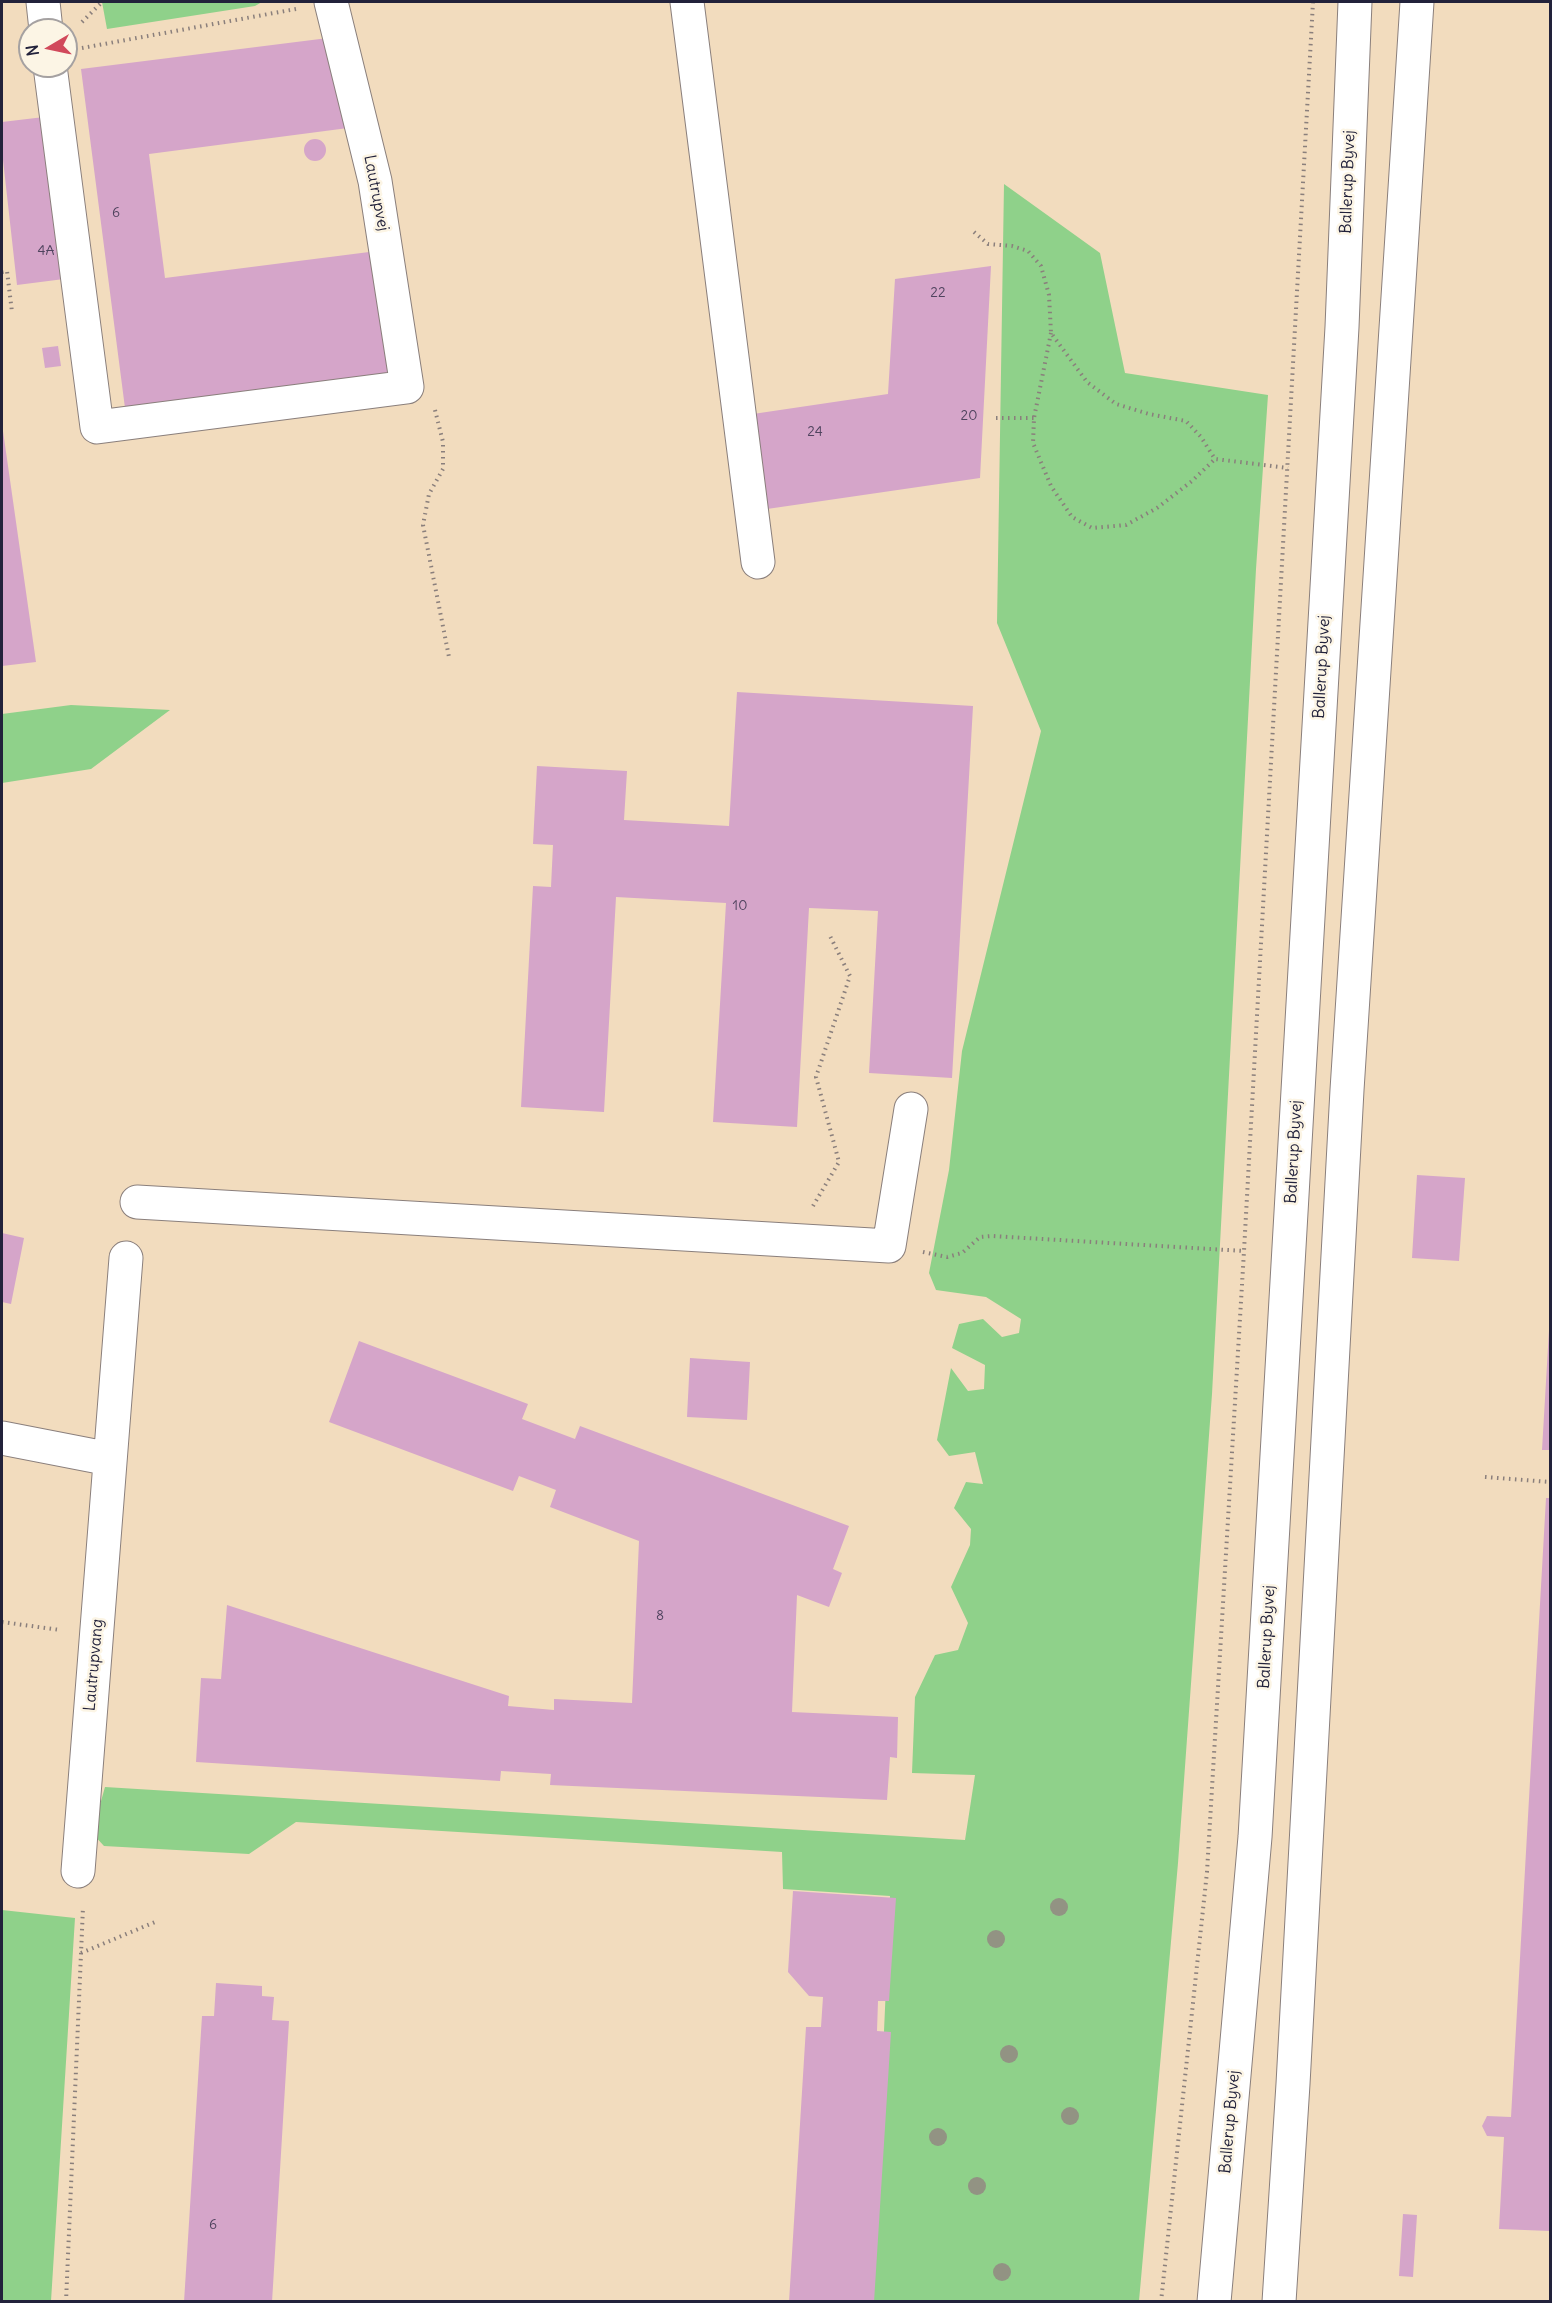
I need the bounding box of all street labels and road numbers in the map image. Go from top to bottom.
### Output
street label: Ballerup Byvej [1337,130,1359,234]
street label: Lautrupvej [359,153,393,233]
street label: Ballerup Byvej [1310,615,1334,719]
street label: Ballerup Byvej [1282,1100,1306,1204]
street label: Ballerup Byvej [1255,1585,1279,1689]
street label: Lautrupvang [80,1618,108,1712]
street label: Ballerup Byvej [1216,2069,1244,2175]

